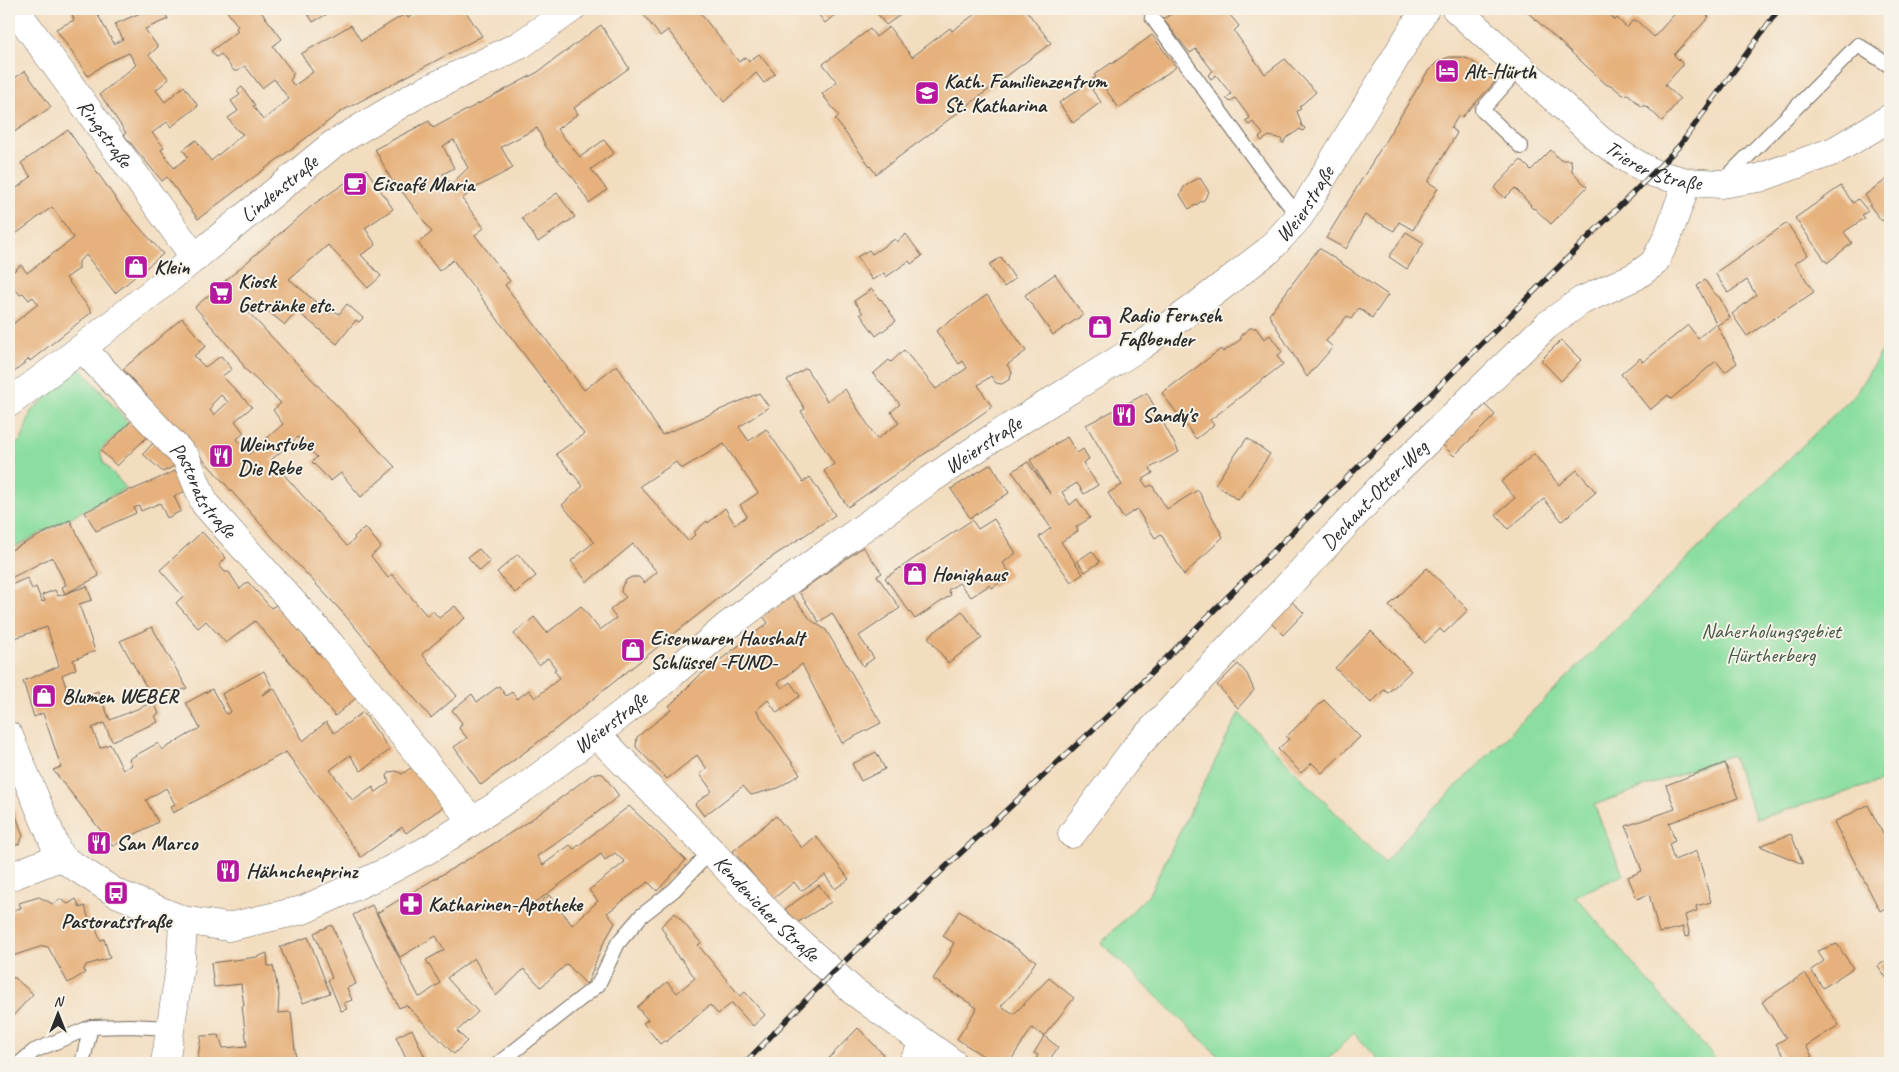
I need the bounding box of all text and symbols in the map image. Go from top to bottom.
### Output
hotel icon: Alt-Hürth [1434,58,1460,84]
place label: Alt-Hürth [1464,58,1538,84]
place label: Kath. Familienzentrum St. Katharina [944,68,1108,118]
school or university icon: Kath. Familienzentrum St. Katharina [914,80,940,106]
street label: Ringstraße [72,94,139,174]
street label: Trierer Straße [1600,134,1704,196]
street label: Lindenstraße [235,148,325,228]
street label: Weierstraße [1270,159,1341,247]
cafe icon: Eiscafé Maria [342,171,368,197]
place label: Eiscafé Maria [372,171,476,197]
shop icon: Klein [123,254,149,280]
place label: Klein [154,254,190,280]
place label: Kiosk Getränke etc. [238,268,335,318]
supermarket icon: Kiosk Getränke etc. [208,280,234,306]
place label: Radio Fernseh Faßbender [1118,302,1223,352]
shop icon: Radio Fernseh Faßbender [1087,314,1113,340]
restaurant icon: Sandy's [1111,402,1137,428]
place label: Sandy's [1142,402,1199,428]
street label: Weierstraße [940,409,1028,479]
place label: Weinstube Die Rebe [238,431,314,481]
street label: Dechant-Otter-Weg [1315,433,1435,556]
street label: Pastoratstraße [164,436,244,545]
restaurant icon: Weinstube Die Rebe [208,443,234,469]
shop icon: Honighaus [902,561,928,587]
place label: Honighaus [932,561,1009,587]
park label: Naherholungsgebiet Hürtherberg [1701,618,1843,668]
place label: Eisenwaren Haushalt Schlüssel -FUND- [650,625,807,675]
shop icon: Eisenwaren Haushalt Schlüssel -FUND- [620,637,646,663]
shop icon: Blumen WEBER [31,683,57,709]
place label: Blumen WEBER [62,683,180,709]
street label: Weierstraße [568,685,654,759]
restaurant icon: San Marco [86,830,112,856]
place label: San Marco [116,830,199,856]
street label: Kendenicher Straße [708,850,826,969]
restaurant icon: Hähnchenprinz [215,858,241,884]
place label: Hähnchenprinz [246,858,359,884]
bus stop icon: Pastoratstraße [103,880,129,906]
pharmacy icon: Katharinen-Apotheke [398,891,424,917]
place label: Katharinen-Apotheke [428,891,584,917]
place label: Pastoratstraße [61,908,173,934]
north arrow [32,990,82,1040]
text: N [54,993,65,1010]

